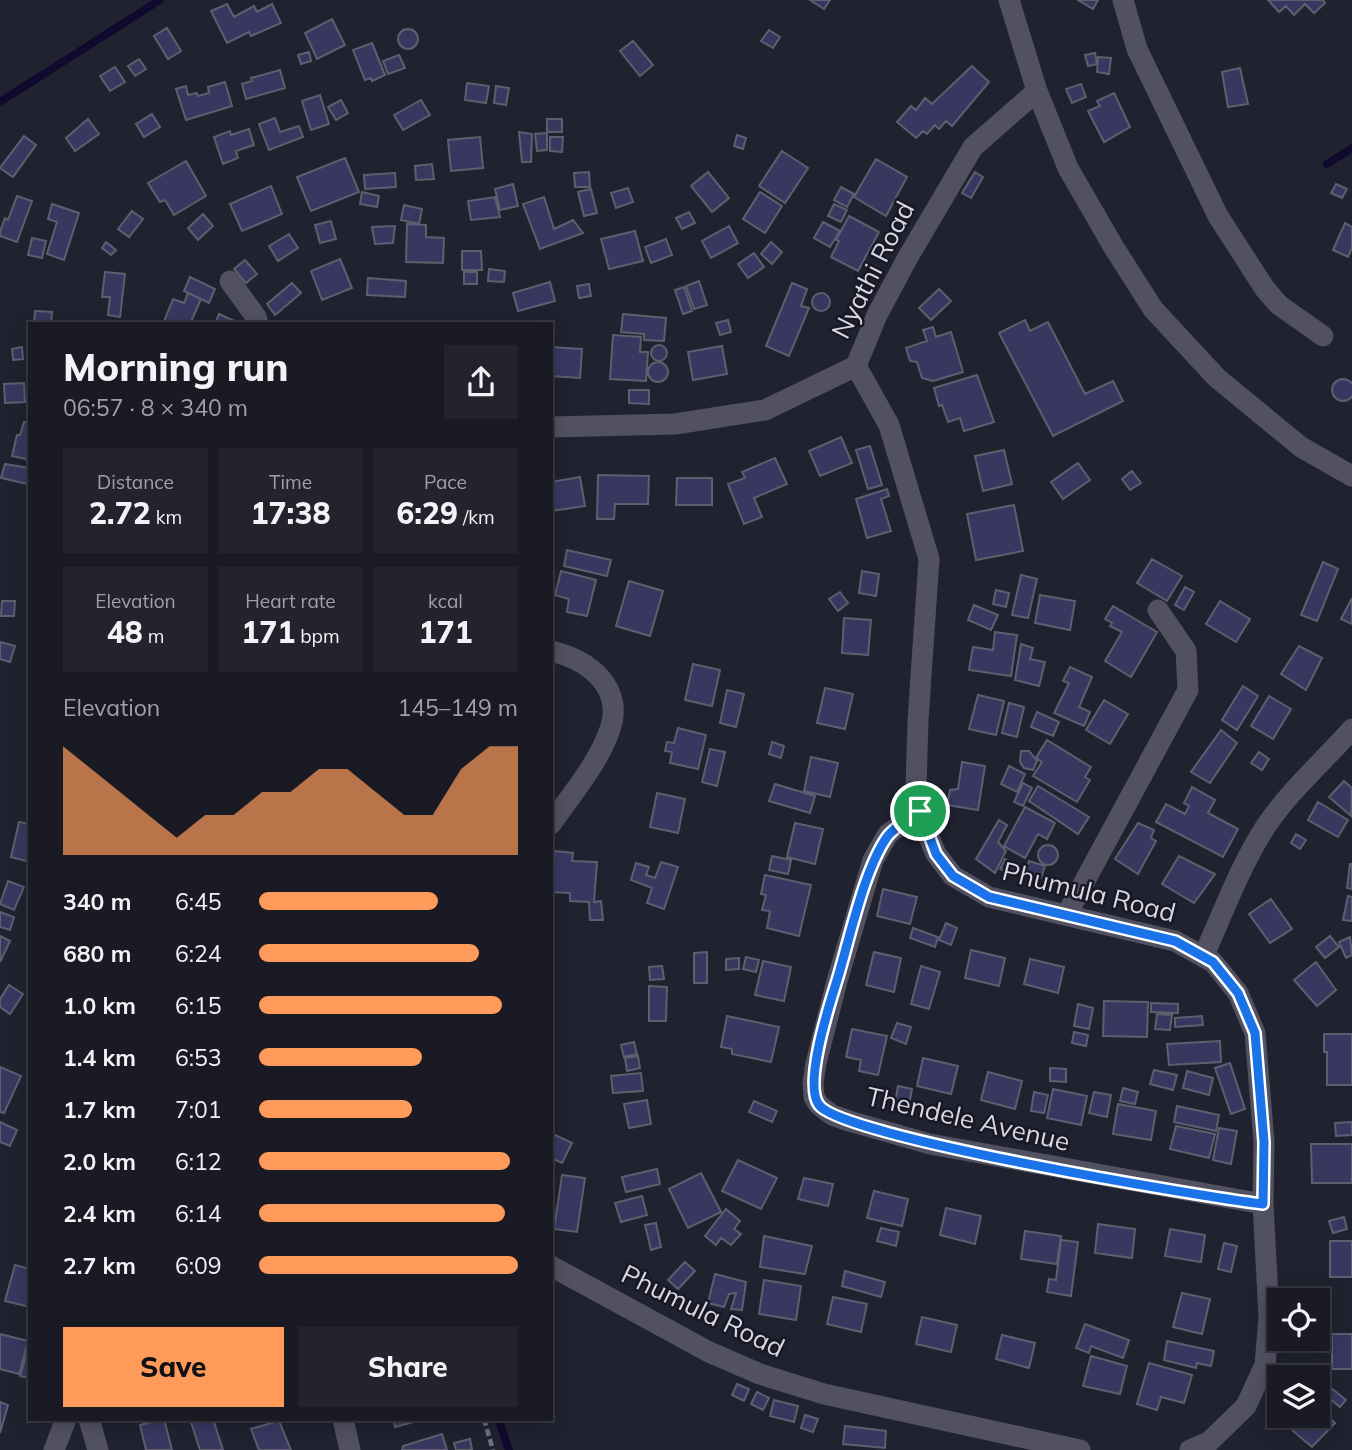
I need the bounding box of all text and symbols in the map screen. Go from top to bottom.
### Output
street label: Nyathi Road [824,196,921,344]
text: Morning run [63,343,289,391]
button: share [444,345,518,419]
text: 06:57 · 8 × 340 m [63,393,248,422]
text: Distance [97,470,174,494]
text: Time [269,470,312,494]
text: Pace [424,470,467,494]
text: 2.72 [89,494,151,532]
text: 17:38 [251,494,330,532]
text: 6:29 [396,494,458,532]
text: km [151,505,182,529]
text: /km [458,505,495,529]
text: Elevation [95,589,176,613]
text: Heart rate [245,589,336,613]
text: kcal [428,589,463,613]
text: 48 [107,613,143,651]
text: 171 [241,613,295,651]
text: 171 [419,613,473,651]
text: m [143,624,164,648]
text: bpm [295,624,340,648]
text: Elevation [63,693,160,722]
text: 145–149 m [397,693,518,722]
pin [890,781,950,841]
icon: arrive [901,792,939,830]
street label: Phumula Road [999,854,1179,929]
text: 340 m [63,887,131,916]
text: 6:45 [175,887,222,916]
text: 680 m [63,939,131,968]
text: 6:24 [175,939,222,968]
text: 1.0 km [63,991,136,1020]
text: 6:15 [175,991,222,1020]
text: 1.4 km [63,1043,136,1072]
text: 6:53 [175,1043,222,1072]
street label: Thendele Avenue [863,1079,1073,1158]
text: 1.7 km [63,1095,136,1124]
text: 7:01 [175,1095,222,1124]
text: 2.0 km [63,1147,136,1176]
text: 6:12 [175,1147,222,1176]
text: 2.4 km [63,1199,136,1228]
text: 6:14 [175,1199,222,1228]
text: 2.7 km [63,1251,136,1280]
text: 6:09 [175,1251,222,1280]
street label: Phumula Road [616,1257,790,1364]
map controls [1267,1288,1330,1428]
button: locate [1267,1288,1330,1351]
button: Save [63,1327,284,1407]
button: Share [298,1327,518,1407]
button: layers [1267,1365,1330,1428]

